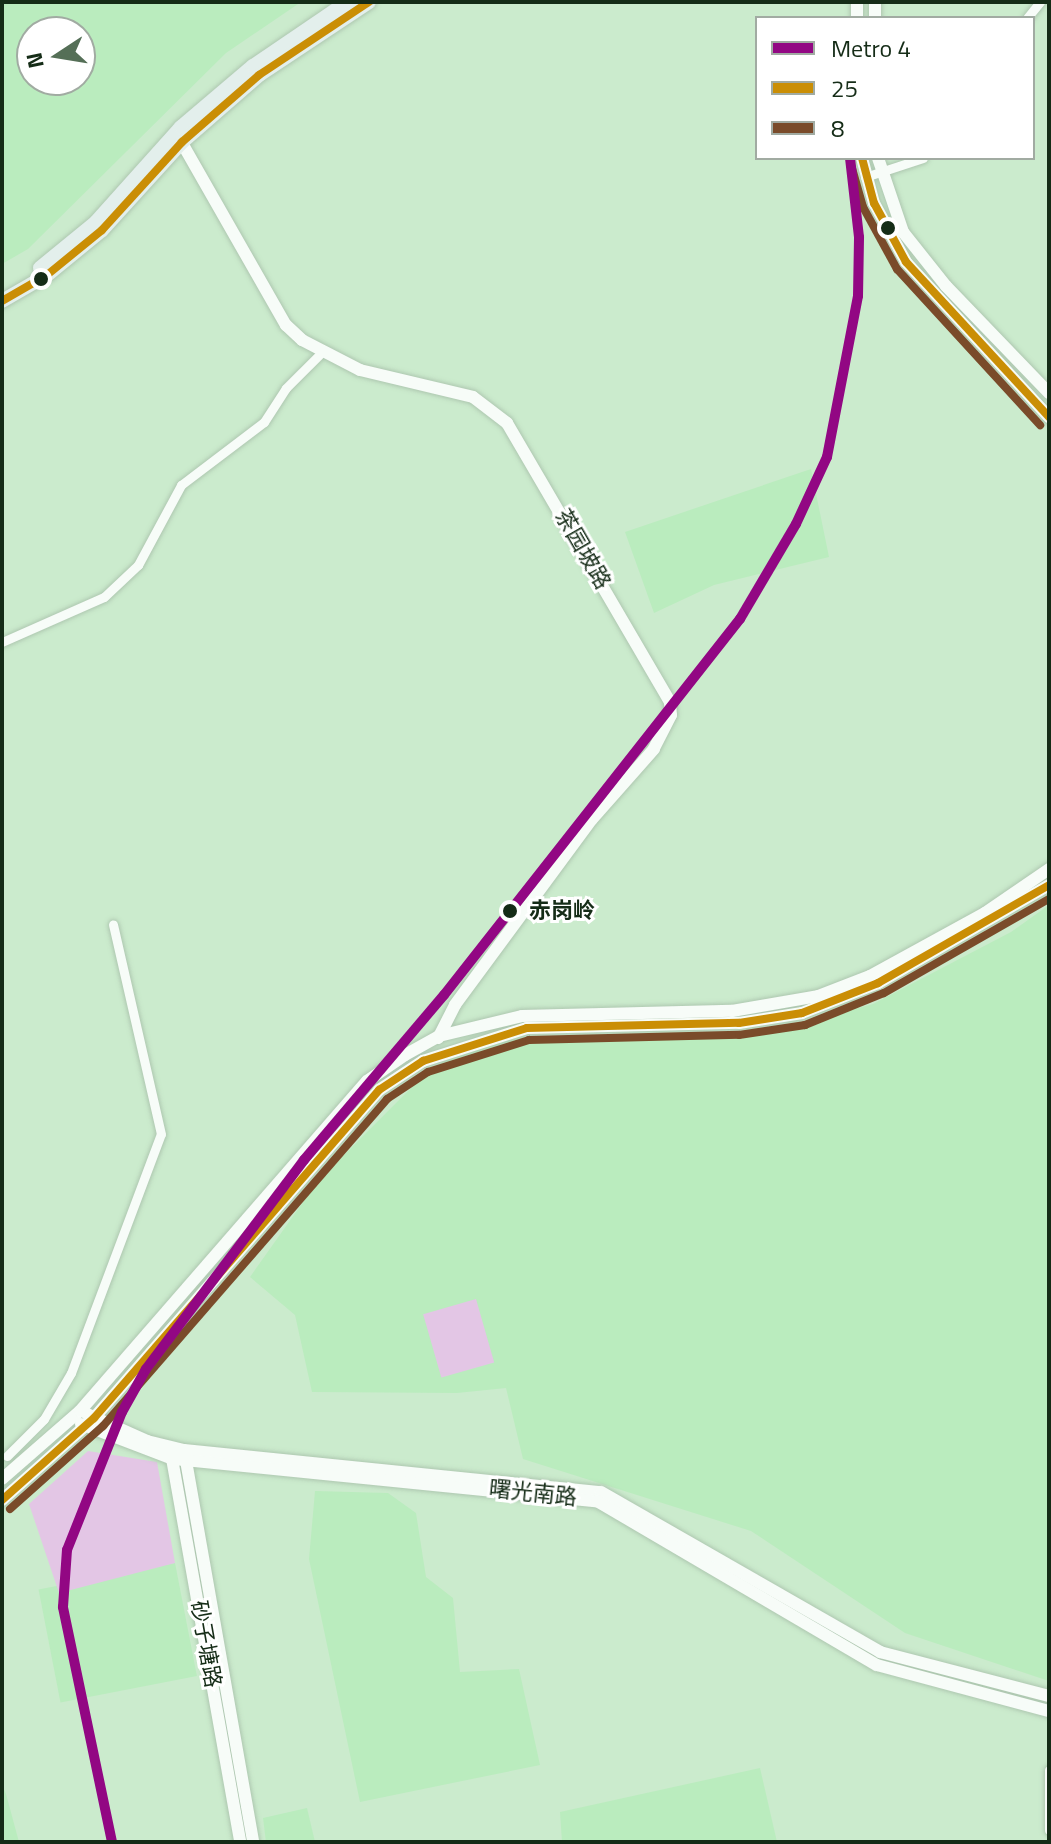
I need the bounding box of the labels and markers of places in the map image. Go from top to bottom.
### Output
unlabelled marker [880,220,896,236]
unlabelled marker [33,271,49,287]
place label: 赤岗岭 [529,898,595,924]
marker: 赤岗岭 [498,899,522,923]

